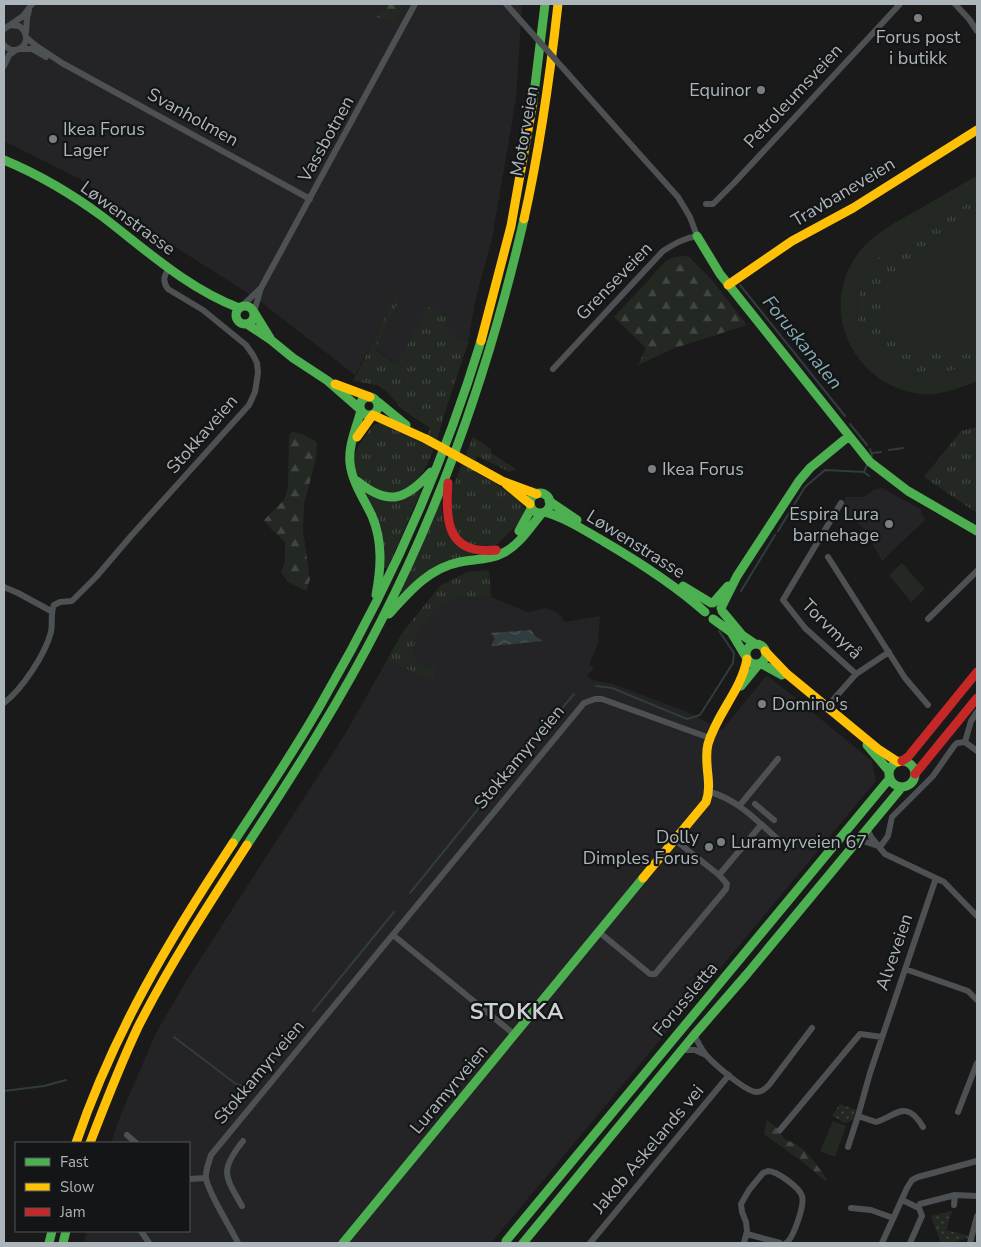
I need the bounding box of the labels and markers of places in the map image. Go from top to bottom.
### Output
marker: Forus post i butikk [912,12,924,24]
place label: Forus post i butikk [876,25,961,70]
place label: Equinor [689,78,752,102]
marker: Equinor [755,84,767,96]
place label: Ikea Forus Lager [63,117,145,162]
marker: Ikea Forus Lager [47,133,59,145]
place label: Ikea Forus [662,457,744,481]
marker: Ikea Forus [646,463,658,475]
place label: Espira Lura barnehage [789,502,879,547]
marker: Espira Lura barnehage [883,518,895,530]
place label: Domino's [772,692,848,716]
marker: Domino's [756,698,768,710]
place label: Dolly Dimples Forus [583,825,700,870]
place label: Luramyrveien 67 [731,830,867,854]
marker: Luramyrveien 67 [715,836,727,848]
marker: Dolly Dimples Forus [703,841,715,853]

